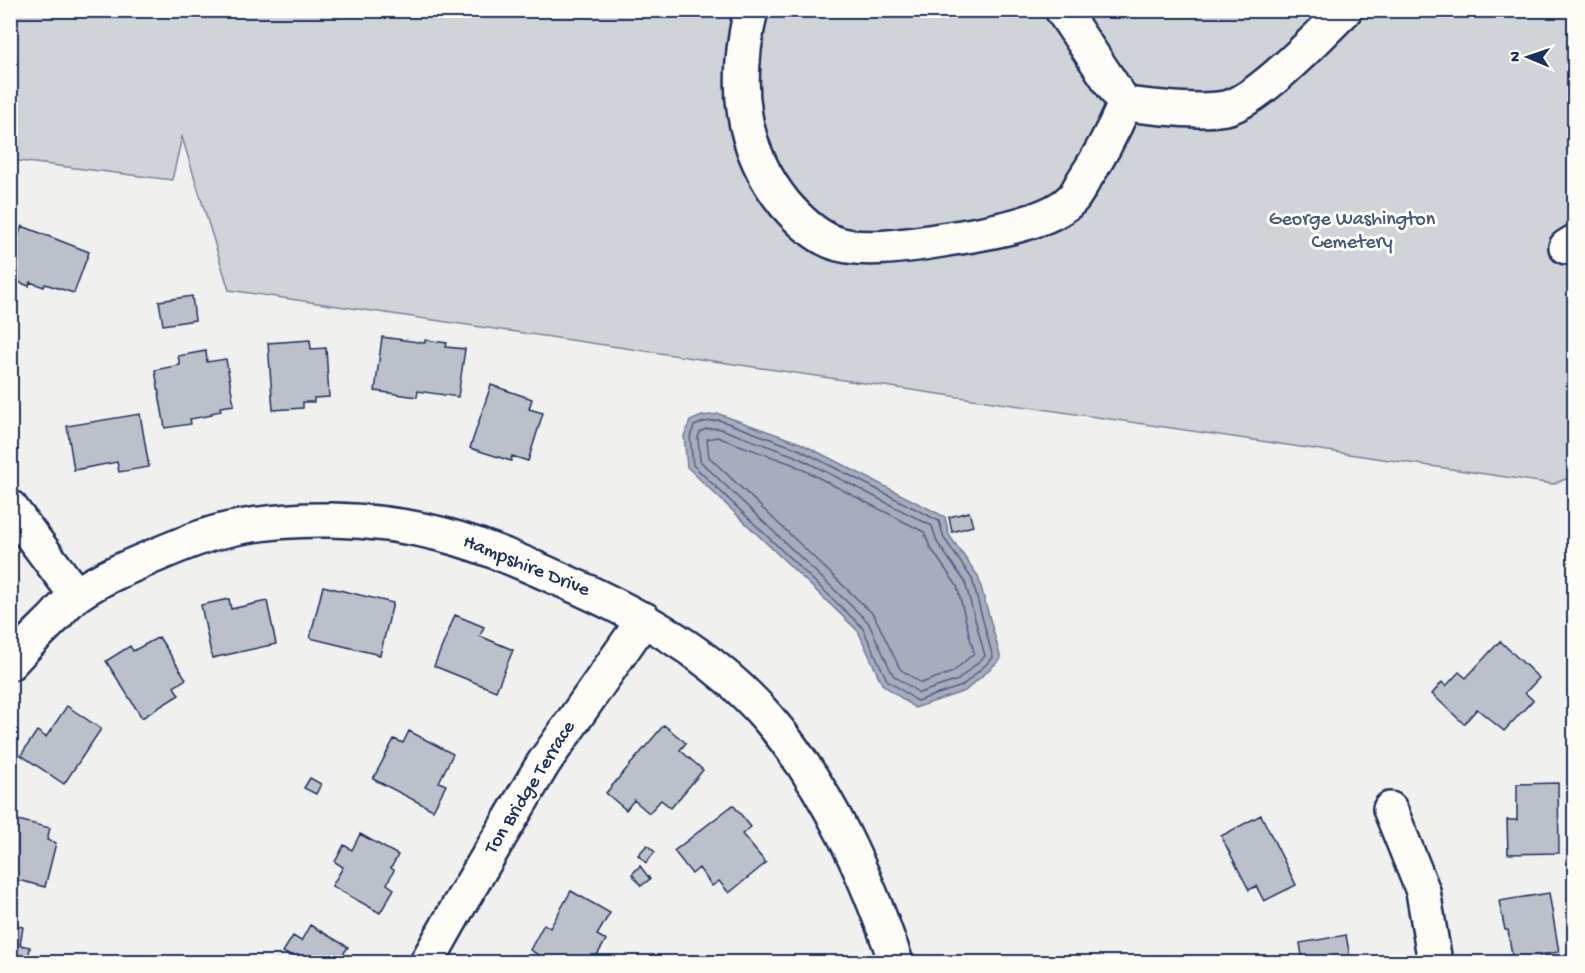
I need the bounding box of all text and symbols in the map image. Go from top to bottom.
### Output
north arrow [1498,27,1558,87]
text: N [1507,50,1526,62]
park label: George Washington Cemetery [1269,209,1436,255]
street label: Hampshire Drive [459,531,593,603]
street label: Ton Bridge Terrace [480,717,582,860]

